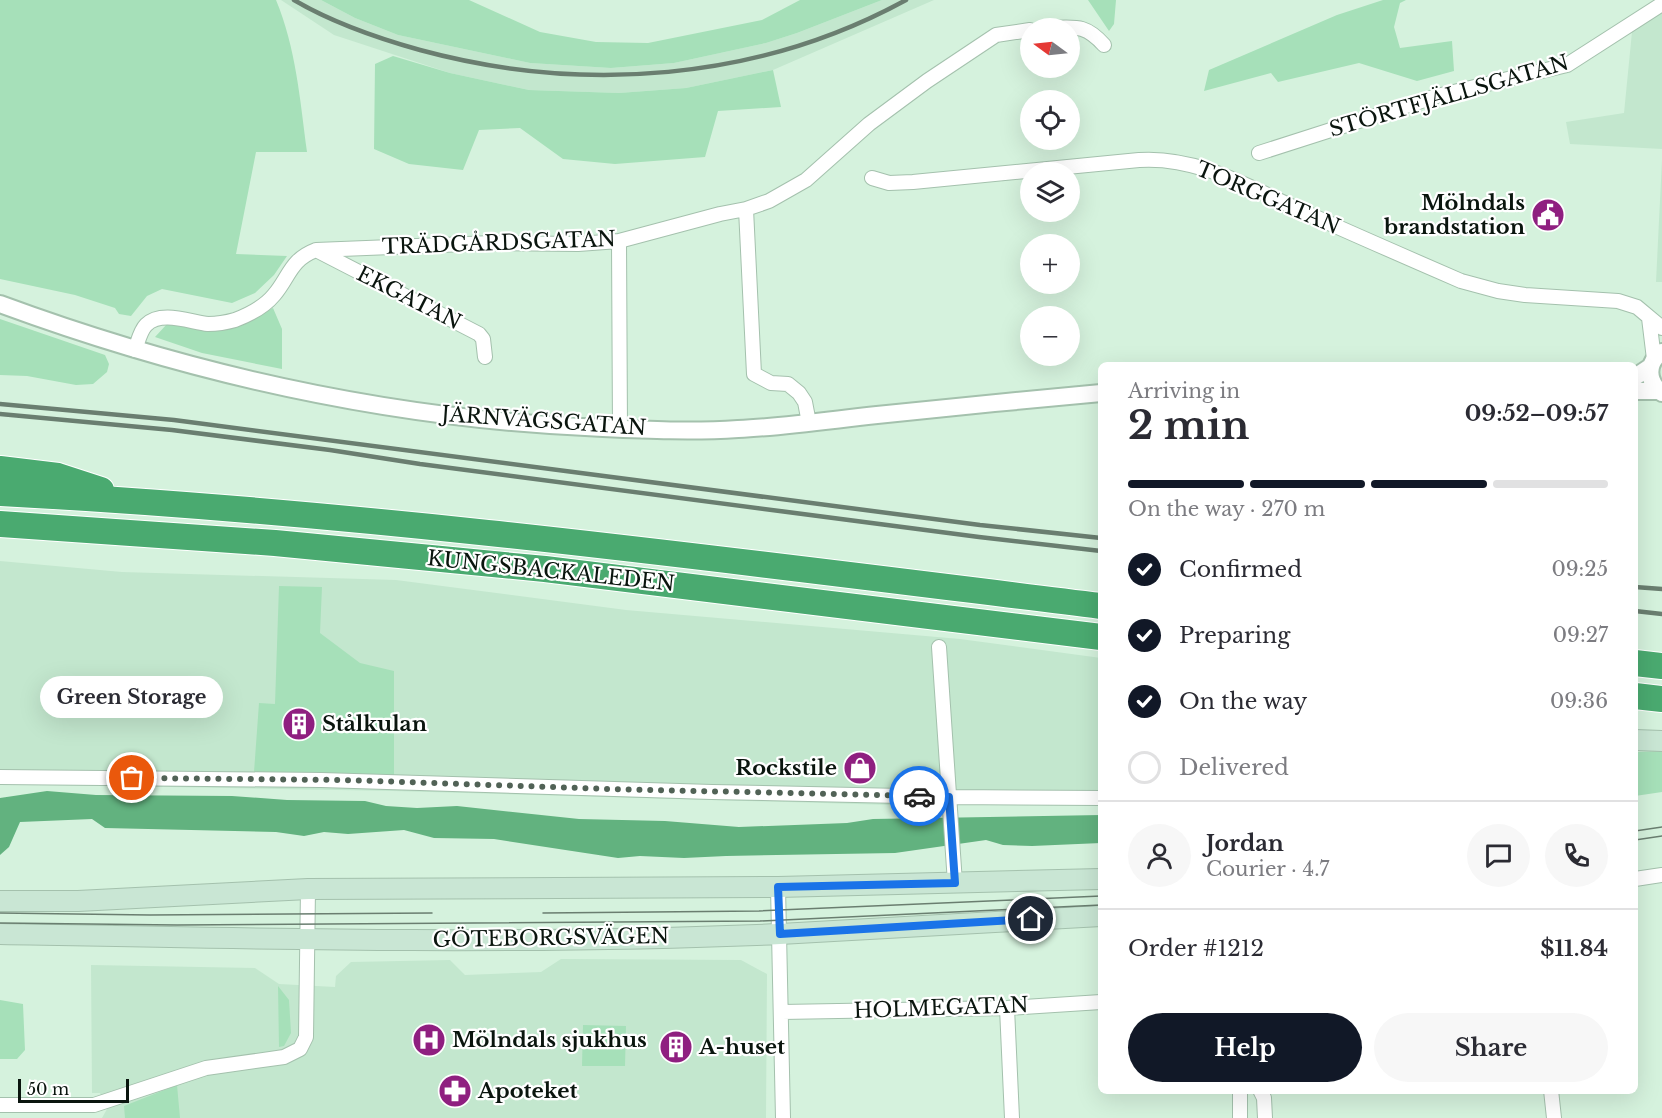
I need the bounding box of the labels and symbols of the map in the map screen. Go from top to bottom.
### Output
north arrow [1020,18,1080,78]
street label: STÖRTFJÄLLSGATAN [1326,49,1572,143]
street label: TORGGATAN [1192,156,1344,240]
place label: Mölndals brandstation [1383,190,1525,240]
public building icon: Mölndals brandstation [1530,197,1566,233]
street label: TRÄDGÅRDSGATAN [382,226,617,260]
street label: EKGATAN [352,261,466,335]
street label: JÄRNVÄGSGATAN [438,401,647,441]
street label: KUNGSBACKALEDEN [426,545,676,597]
callout: Green Storage [40,676,224,718]
building icon: Stålkulan [281,706,317,742]
place label: Stålkulan [322,711,427,737]
shop icon: Rockstile [842,750,878,786]
pin [106,752,157,803]
place label: Rockstile [735,755,837,781]
courier [889,766,949,826]
pin [1005,893,1056,944]
street label: GÖTEBORGSVÄGEN [432,923,670,953]
street label: HOLMEGATAN [853,992,1029,1024]
hospital icon: Mölndals sjukhus [411,1022,447,1058]
place label: Mölndals sjukhus [452,1027,647,1053]
building icon: A-huset [658,1029,694,1065]
place label: A-huset [698,1034,785,1060]
pharmacy icon: Apoteket [437,1073,473,1109]
scale bar [18,1076,129,1104]
place label: Apoteket [477,1078,577,1104]

